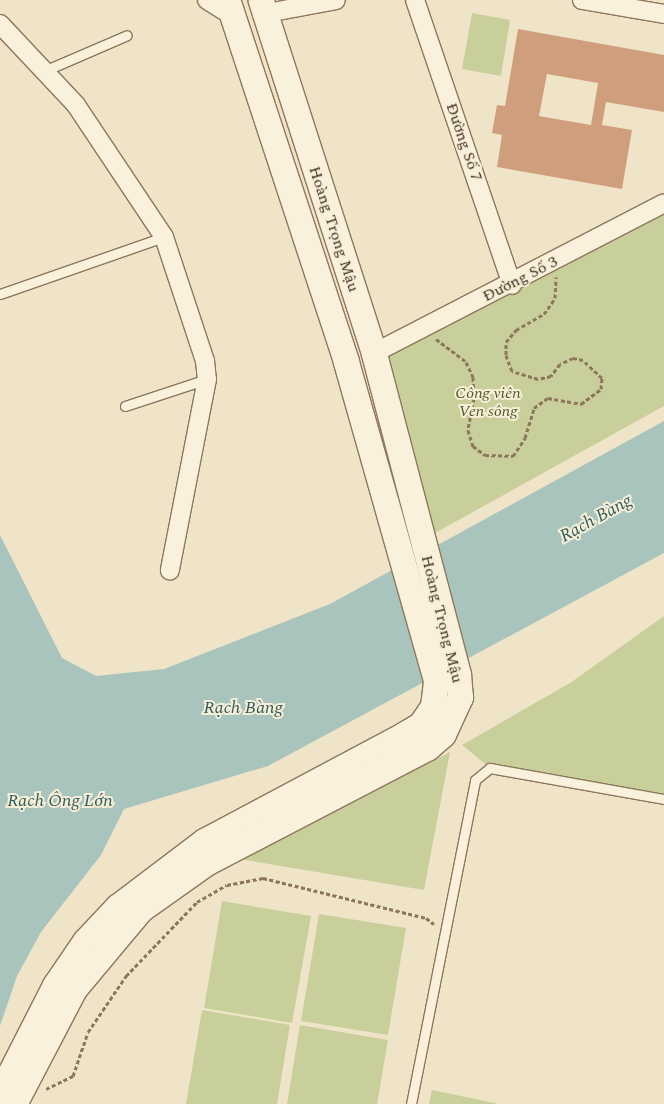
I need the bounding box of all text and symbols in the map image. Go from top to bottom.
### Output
street label: Đường Số 7 [442,100,486,184]
street label: Hoàng Trọng Mậu [305,164,363,294]
street label: Đường Số 3 [479,252,561,306]
park label: Công viên Ven sông [455,383,521,421]
water label: Rạch Bàng [556,490,636,548]
street label: Hoàng Trọng Mậu [417,553,467,685]
water label: Rạch Bàng [204,697,282,719]
water label: Rạch Ông Lớn [7,790,113,812]

